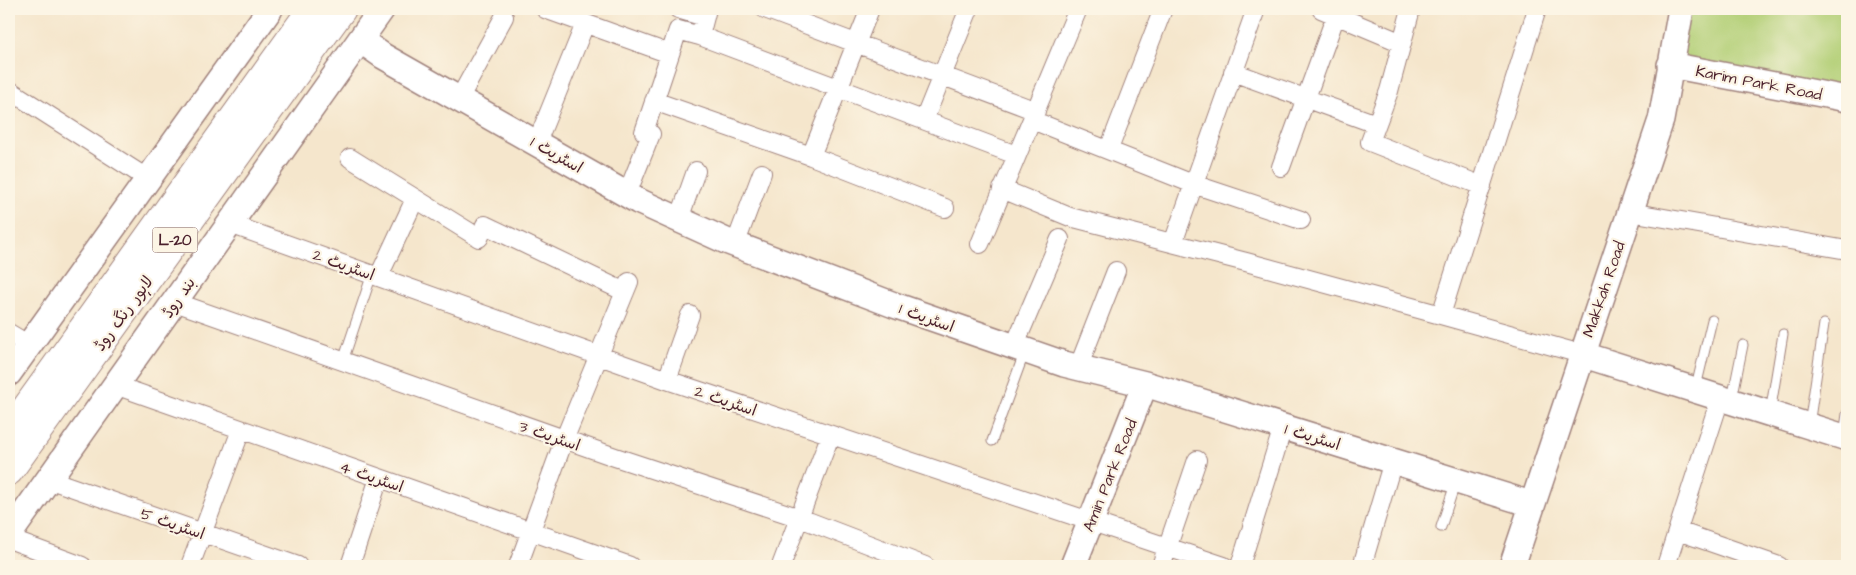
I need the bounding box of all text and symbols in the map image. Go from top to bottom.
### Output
street label: Karim Park Road [1694,60,1824,106]
street label: اسٹریٹ 1 [526,131,587,179]
road number: L-20 [152,228,198,252]
street label: Makkah Road [1577,238,1631,340]
street label: اسٹریٹ 2 [310,244,378,286]
street label: لاہور رنگ روڈ [89,272,159,356]
street label: بند روڈ [157,273,201,322]
street label: اسٹریٹ 1 [896,298,957,338]
street label: اسٹریٹ 2 [692,380,760,422]
street label: اسٹریٹ 3 [516,415,583,457]
street label: Amin Park Road [1077,416,1143,535]
street label: اسٹریٹ 1 [1282,418,1343,456]
street label: اسٹریٹ 4 [337,456,407,498]
street label: اسٹریٹ 5 [138,503,208,545]

